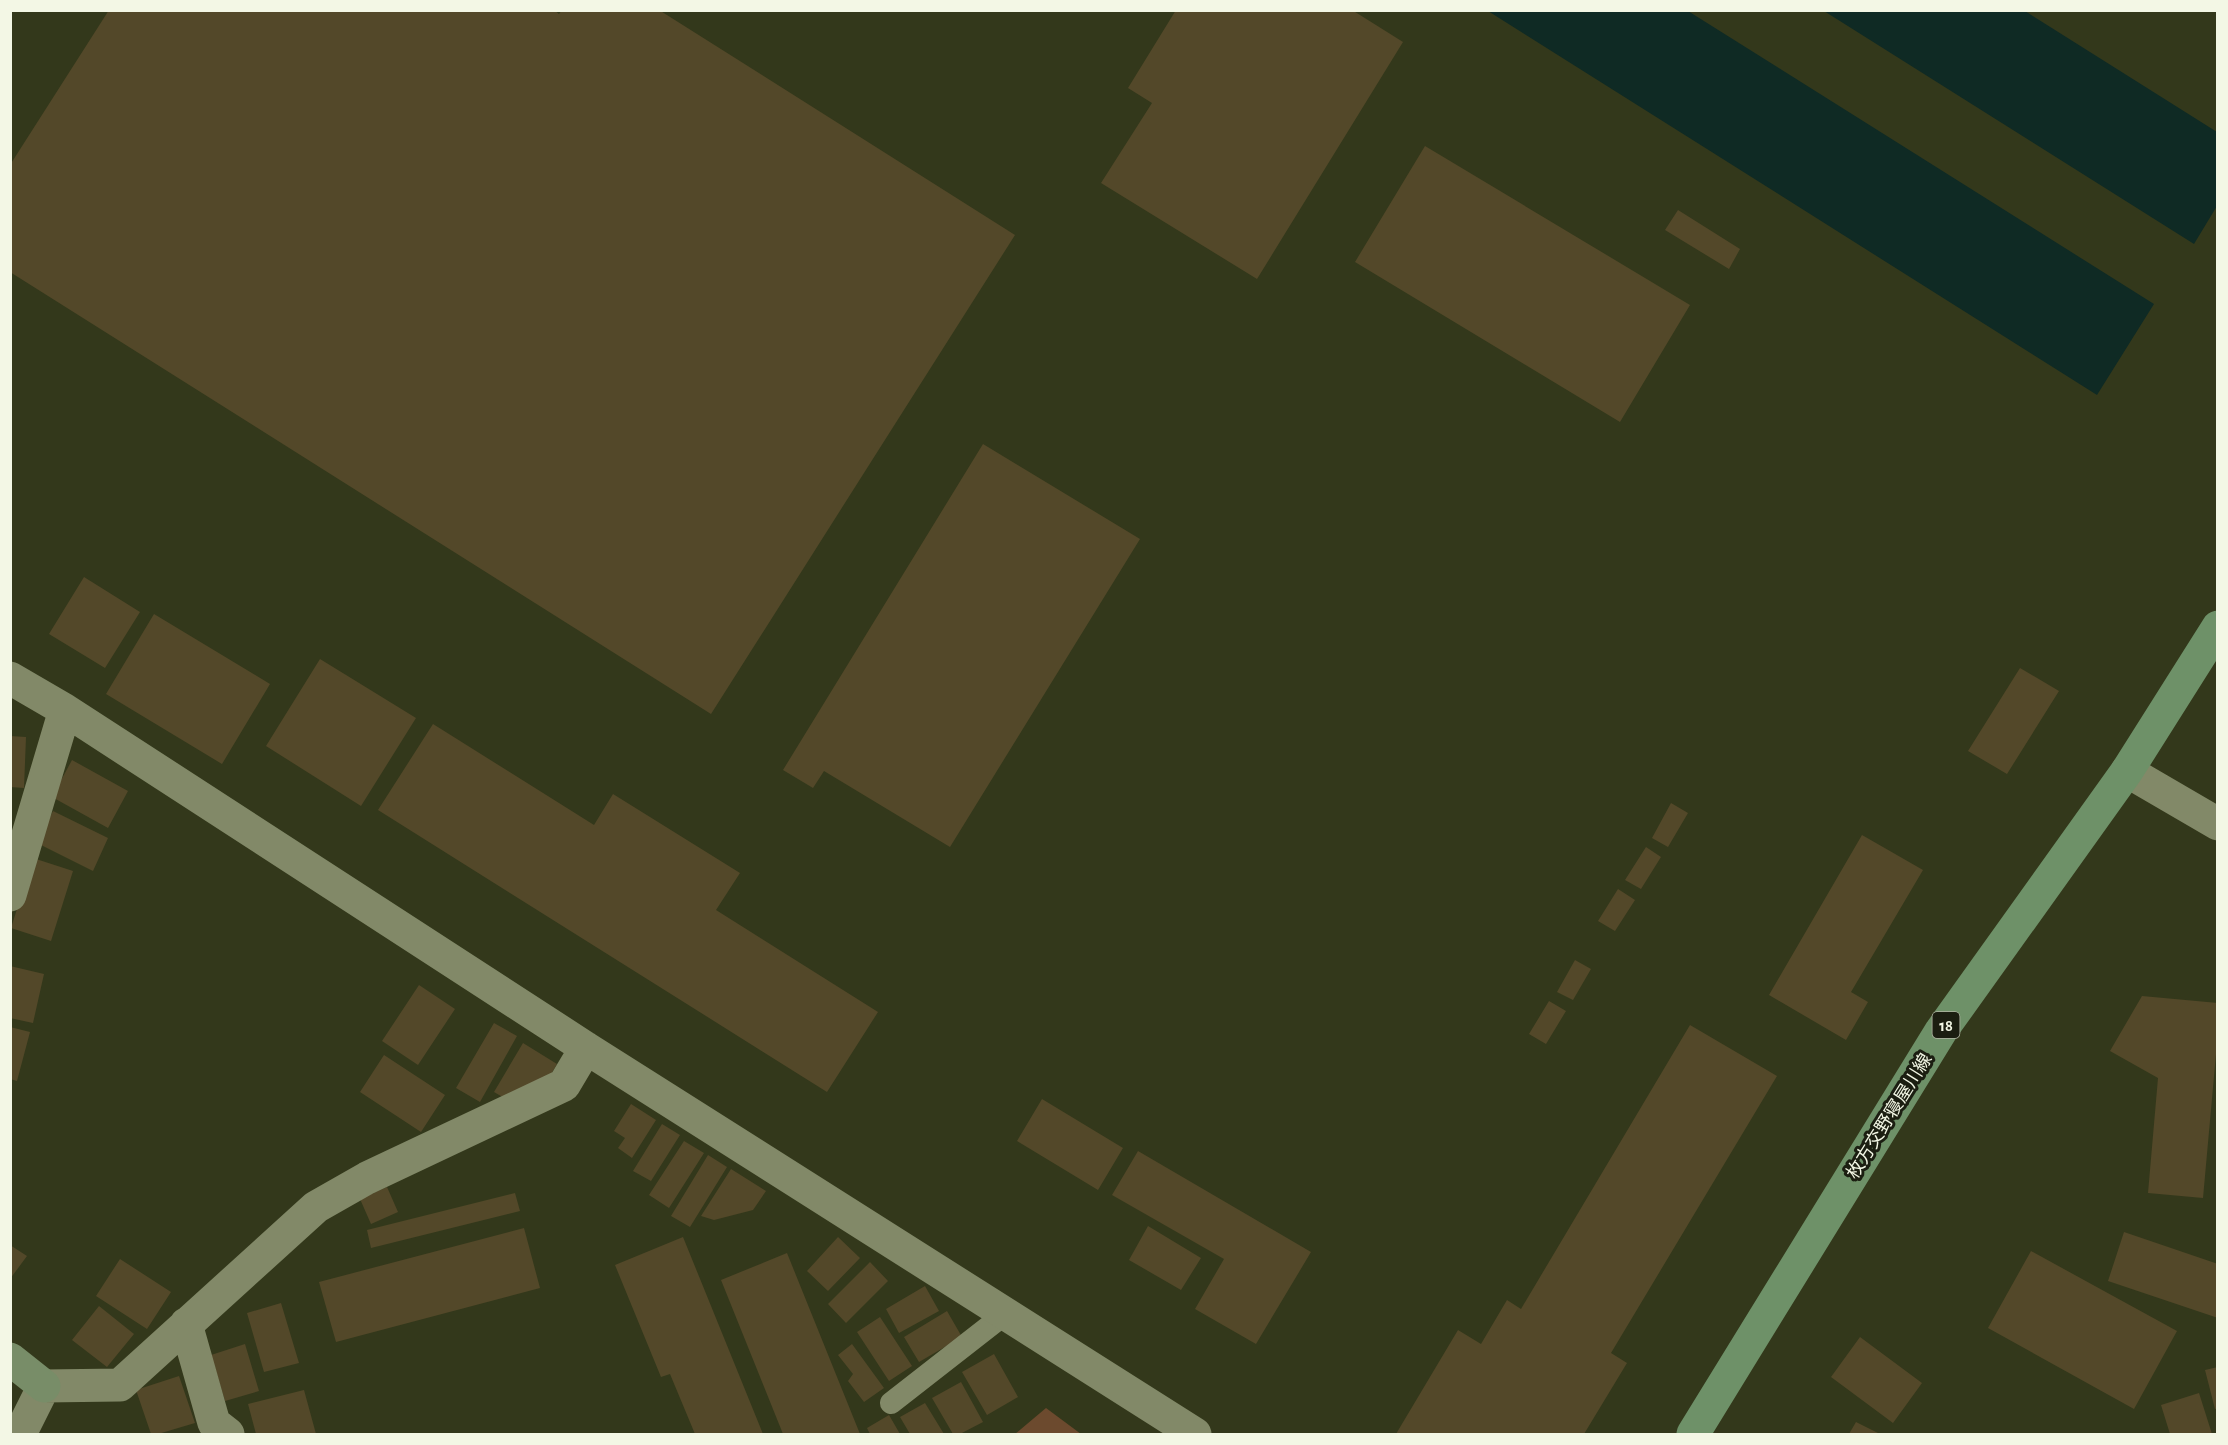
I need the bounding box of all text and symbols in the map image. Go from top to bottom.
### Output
road number: 18 [1932,1012,1960,1038]
street label: 枚方交野寝屋川線 [1842,1050,1936,1182]

